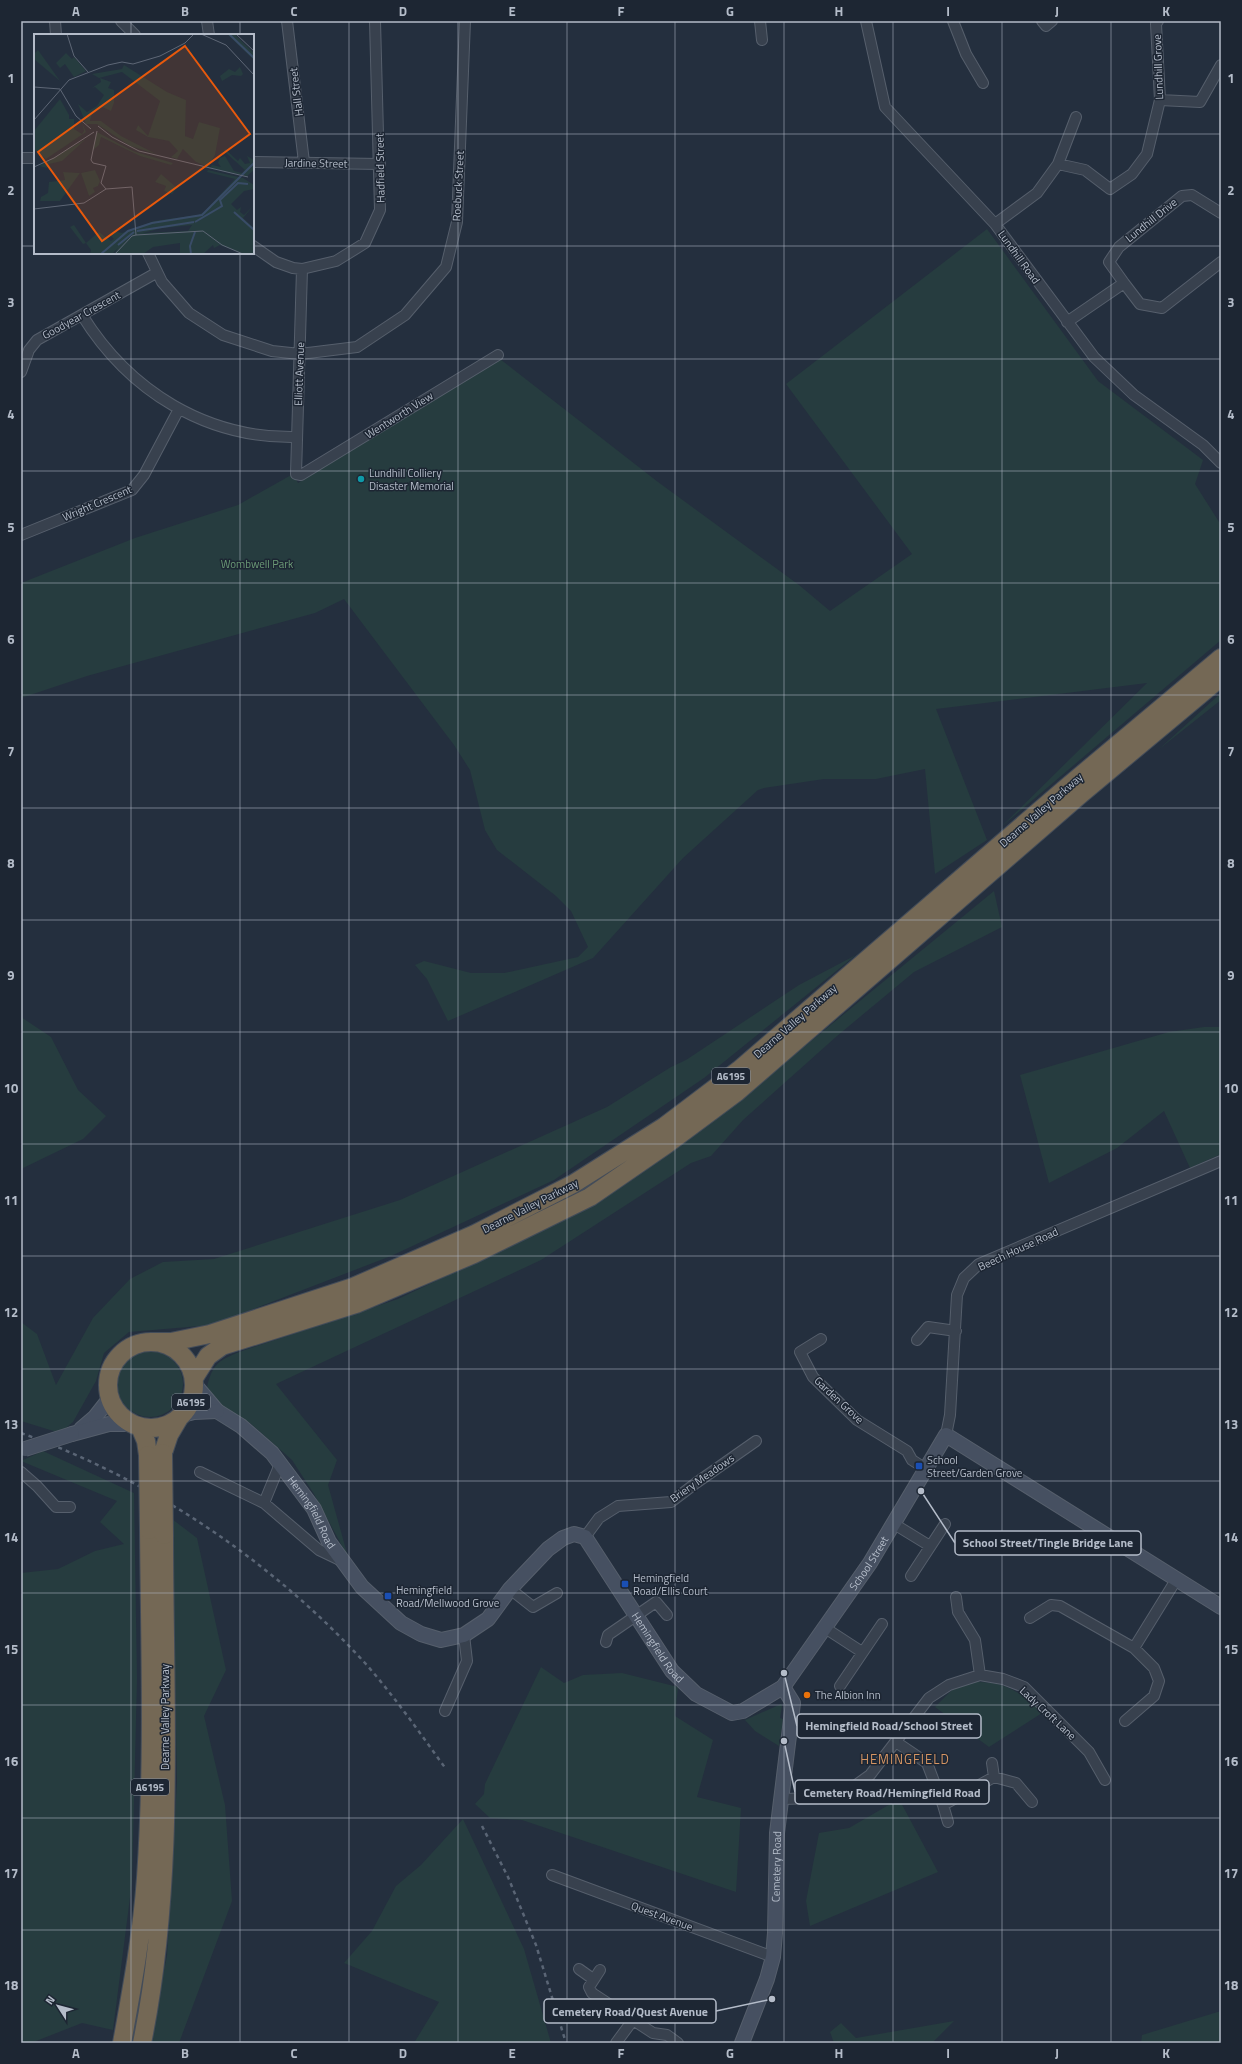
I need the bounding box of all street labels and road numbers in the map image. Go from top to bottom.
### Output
street label: Lundhill Grove [1149,34,1167,100]
street label: Hall Street [285,67,307,117]
street label: Hadfield Street [371,133,389,203]
street label: Roebuck Street [448,150,468,222]
street label: Jardine Street [284,154,348,172]
street label: Lundhill Drive [1122,194,1181,246]
street label: Lundhill Road [994,227,1044,287]
street label: Goodyear Crescent [39,287,123,343]
street label: Elliott Avenue [290,341,308,406]
street label: Wentworth View [362,387,437,442]
street label: Wright Crescent [60,481,134,525]
street label: Dearne Valley Parkway [996,769,1087,851]
street label: Dearne Valley Parkway [750,980,841,1062]
road number: A6195 [712,1068,750,1084]
street label: Dearne Valley Parkway [479,1175,581,1237]
street label: Beech House Road [975,1223,1061,1275]
street label: Garden Grove [811,1373,868,1427]
road number: A6195 [172,1394,210,1410]
street label: Briery Meadows [667,1450,737,1506]
street label: Hemingfield Road [284,1472,339,1552]
street label: School Street [845,1533,892,1593]
street label: Hemingfield Road [628,1609,688,1686]
street label: Dearne Valley Parkway [157,1663,173,1770]
street label: Lady Croft Lane [1016,1683,1080,1744]
road number: A6195 [131,1779,169,1795]
street label: Cemetery Road [768,1831,785,1902]
street label: Quest Avenue [629,1897,695,1935]

